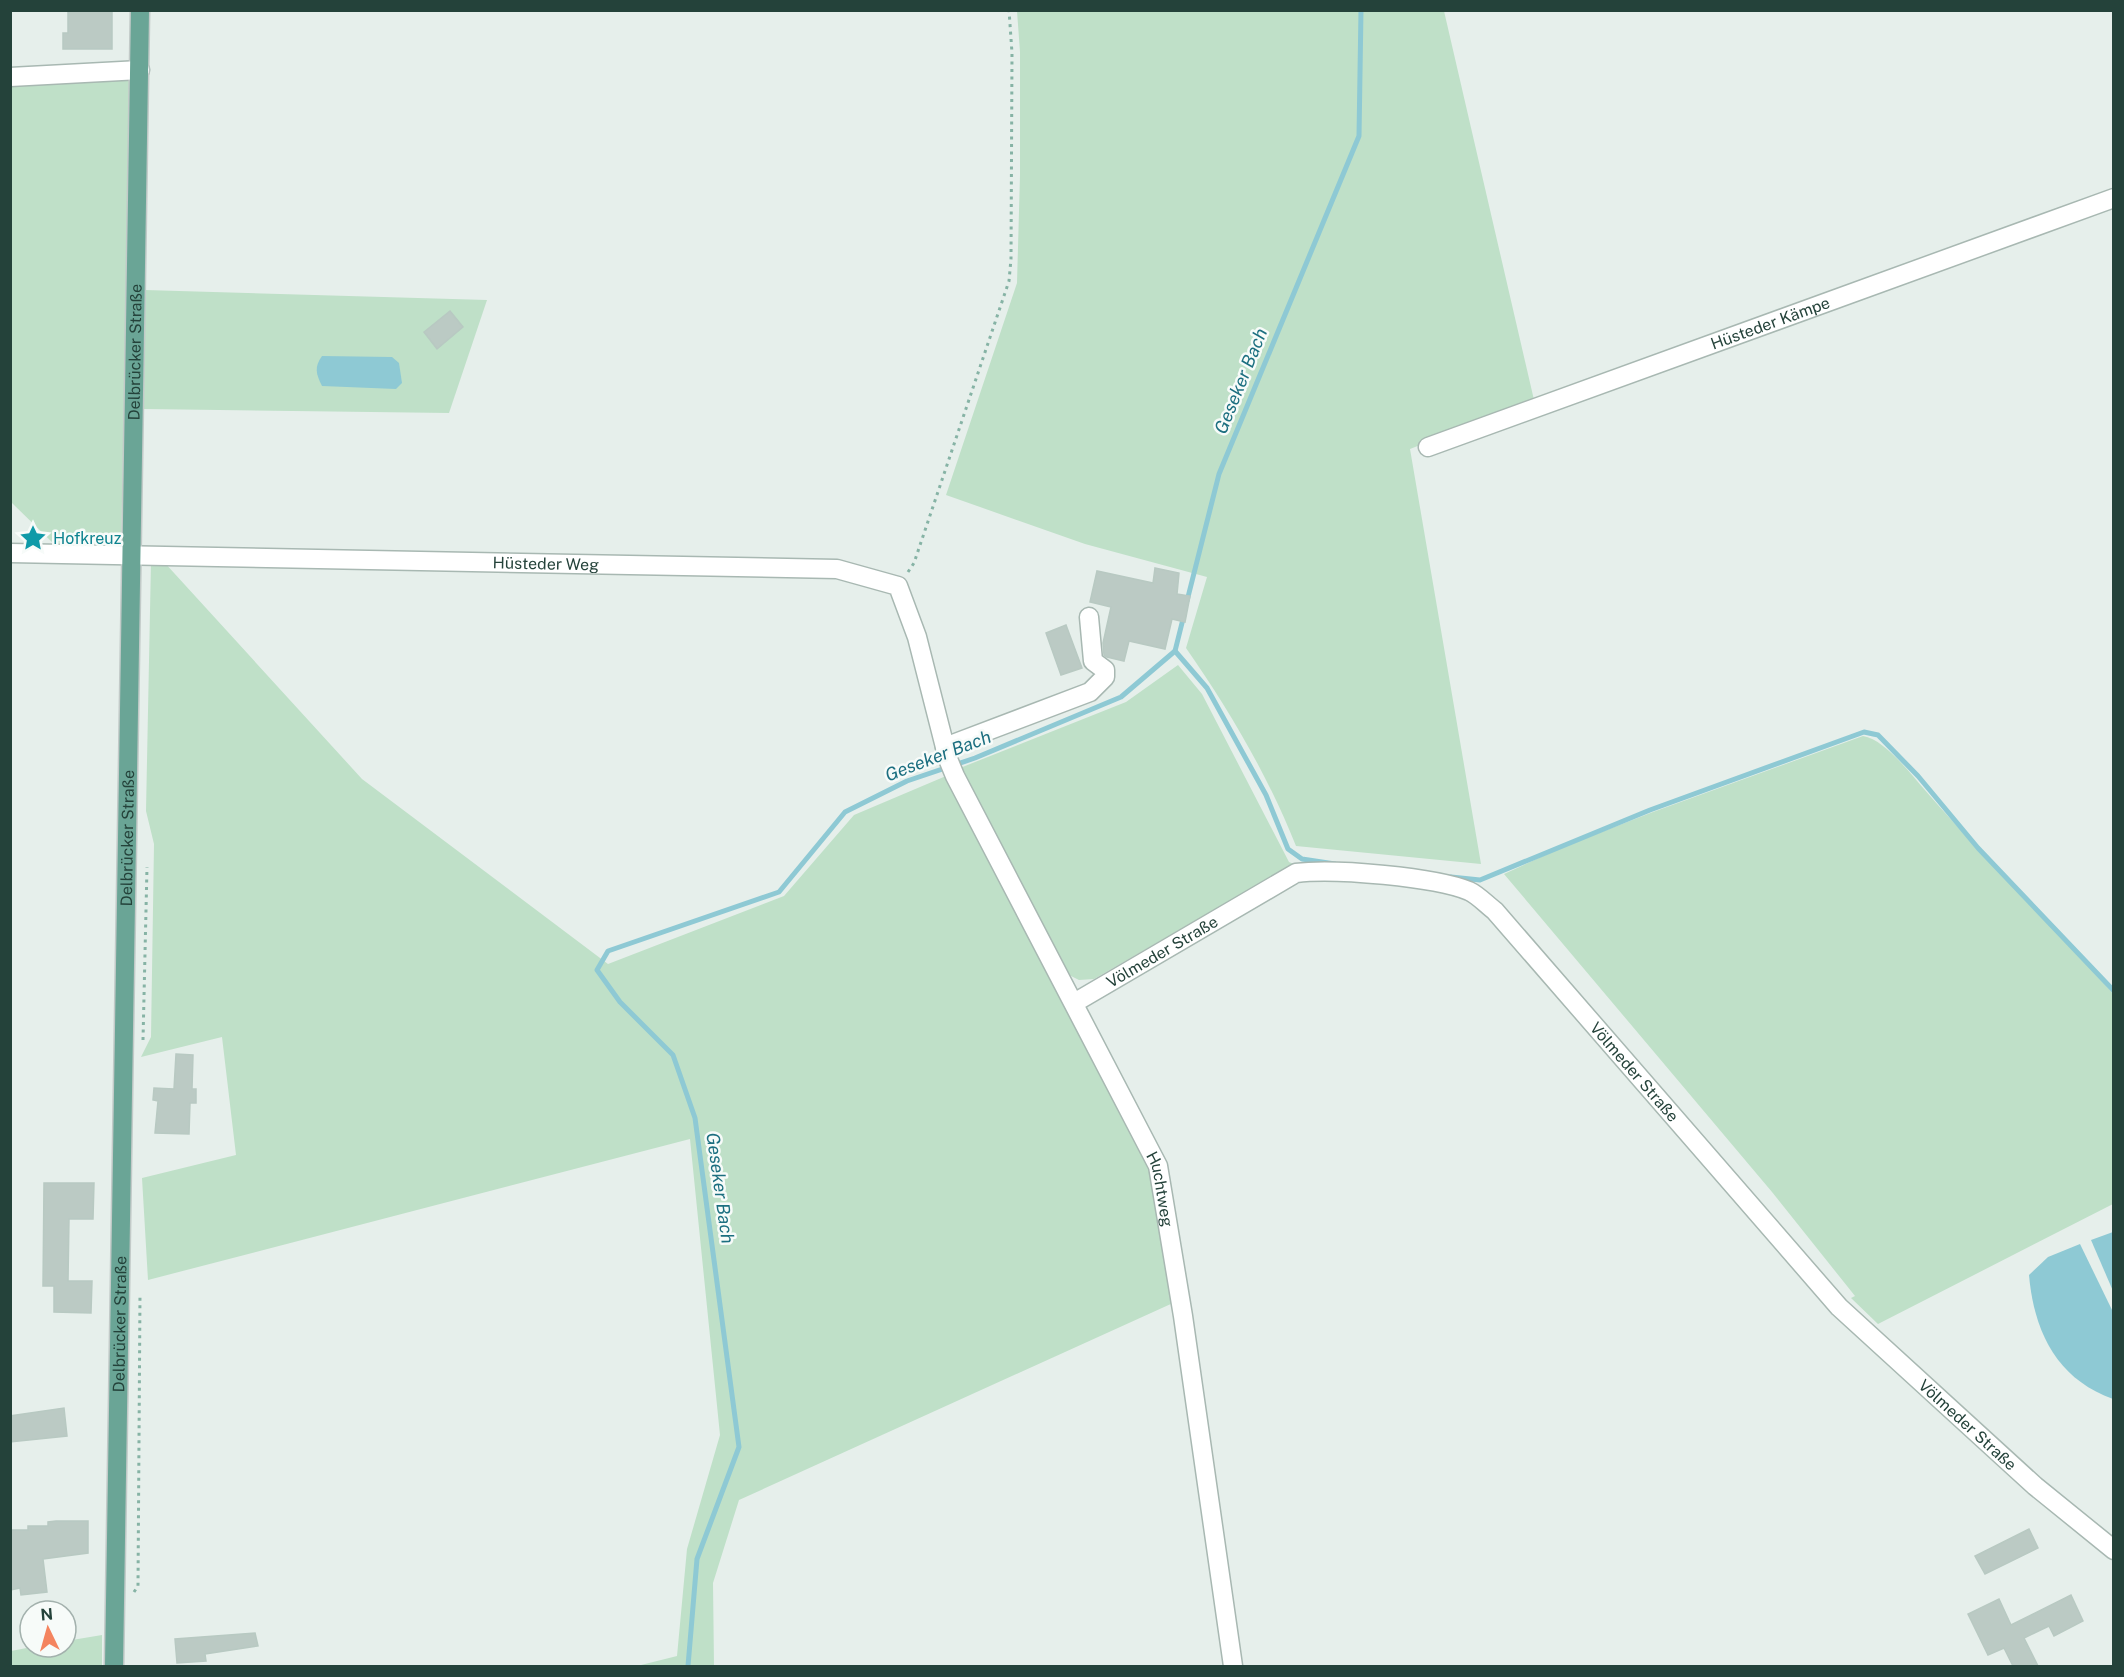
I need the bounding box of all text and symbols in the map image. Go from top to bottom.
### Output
street label: Delbrücker Straße [125,284,146,421]
street label: Hüsteder Kämpe [1708,293,1833,354]
water label: Geseker Bach [1210,325,1271,437]
place icon: Hofkreuz [18,523,48,553]
place label: Hofkreuz [53,529,122,548]
street label: Hüsteder Weg [492,553,599,574]
water label: Geseker Bach [882,726,994,785]
street label: Delbrücker Straße [117,770,138,907]
street label: Völmeder Straße [1103,912,1221,992]
street label: Völmeder Straße [1586,1018,1683,1126]
water label: Geseker Bach [702,1131,739,1245]
street label: Huchtweg [1142,1148,1177,1228]
street label: Delbrücker Straße [109,1256,130,1392]
street label: Völmeder Straße [1915,1376,2020,1474]
north arrow [18,1599,78,1659]
text: N [40,1605,54,1625]

